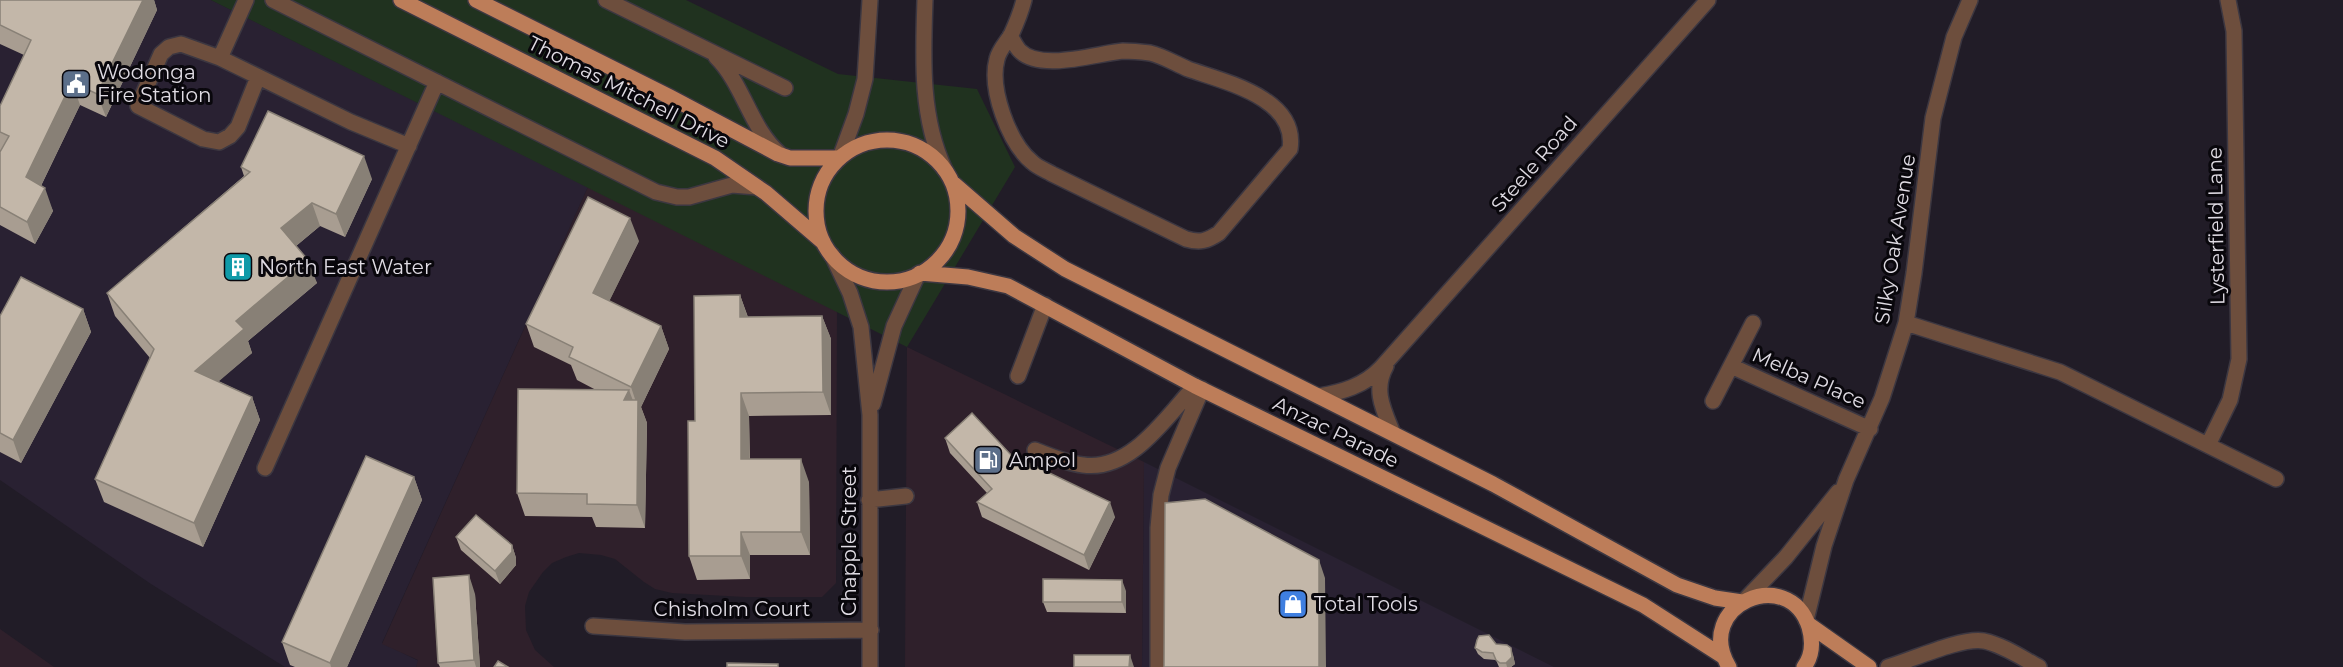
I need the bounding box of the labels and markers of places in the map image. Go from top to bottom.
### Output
place label: Wodonga Fire Station [97,60,212,107]
public building icon: Wodonga Fire Station [60,68,92,100]
building icon: North East Water [222,251,254,283]
place label: North East Water [259,255,432,279]
fuel station icon: Ampol [972,444,1004,476]
place label: Ampol [1009,448,1076,472]
shop icon: Total Tools [1277,588,1309,620]
place label: Total Tools [1314,592,1418,616]

